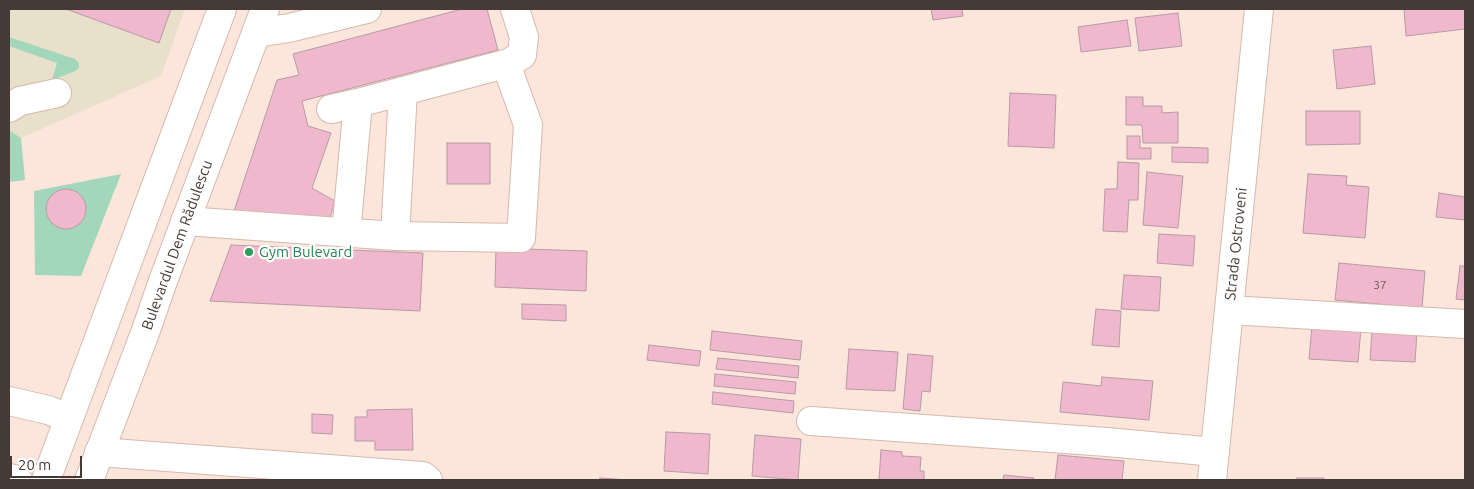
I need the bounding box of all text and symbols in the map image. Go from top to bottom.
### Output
street label: Bulevardul Dem Rădulescu [138,158,216,332]
street label: Strada Ostroveni [1221,187,1251,301]
place label: Gym Bulevard [259,243,352,261]
marker: Gym Bulevard [243,246,255,258]
house number: 37 [1373,278,1387,292]
scale bar [12,446,85,478]
text: 20 m [18,456,51,473]

